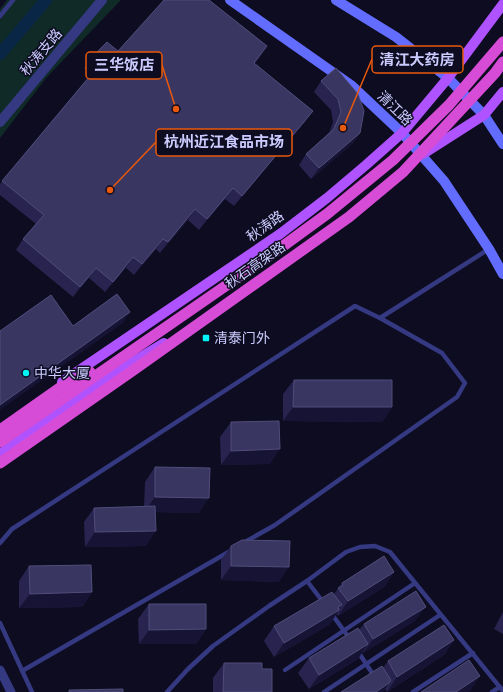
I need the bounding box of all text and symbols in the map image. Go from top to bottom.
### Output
street label: 秋涛支路 [17,25,65,79]
callout: 清江大药房 [372,46,463,73]
text: 清江大药房 [379,51,455,69]
callout: 三华饭店 [86,52,162,79]
text: 三华饭店 [94,56,154,74]
street label: 清江路 [374,88,416,128]
callout: 杭州近江食品市场 [156,129,292,156]
text: 杭州近江食品市场 [164,133,284,151]
street label: 秋涛路 [243,207,287,245]
street label: 秋石高架路 [222,238,288,292]
place label: 清泰门外 [214,330,270,346]
marker: 清泰门外 [201,333,211,343]
place label: 中华大厦 [34,365,90,381]
marker: 中华大厦 [21,368,31,378]

